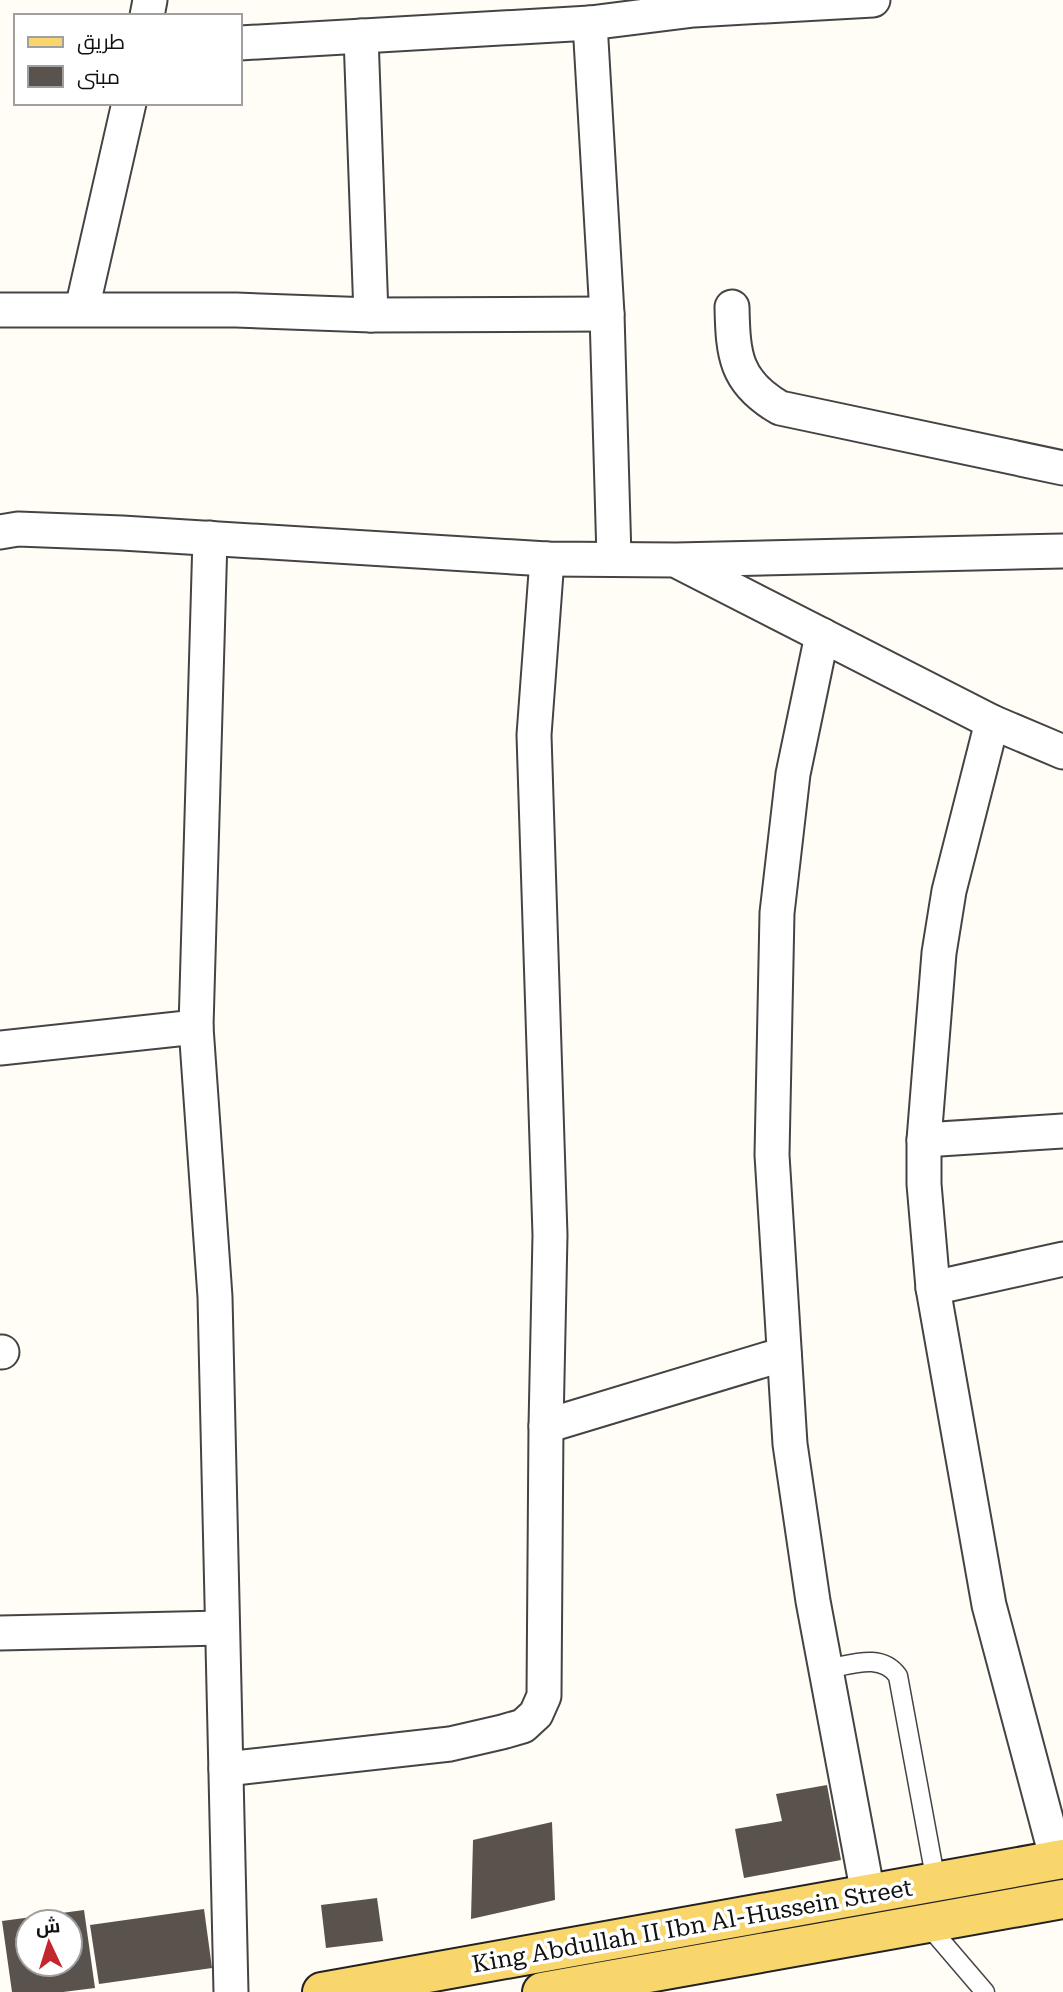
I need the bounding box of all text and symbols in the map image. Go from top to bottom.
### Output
legend [14,14,242,105]
text: طريق [77,30,125,55]
text: مبنى [77,65,120,90]
street label: King Abdullah II Ibn Al-Hussein Street [470,1873,914,1979]
north arrow [14,1908,84,1978]
text: ش [35,1914,61,1939]

